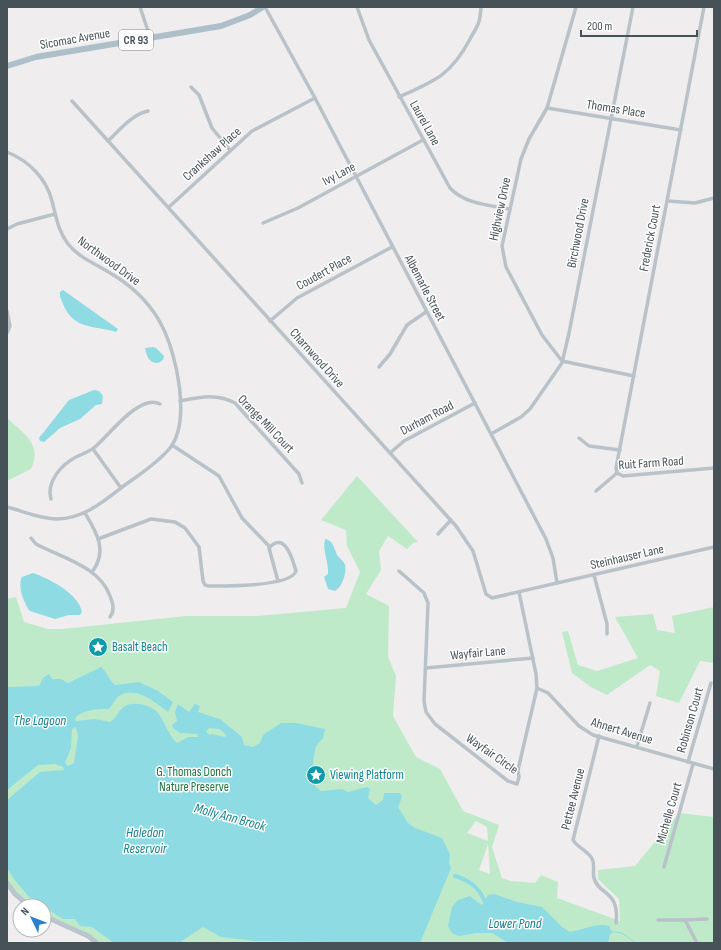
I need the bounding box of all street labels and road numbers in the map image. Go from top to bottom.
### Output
street label: Sicomac Avenue [39,25,111,53]
road number: CR 93 [119,30,153,50]
street label: Thomas Place [585,96,647,122]
street label: Laurel Lane [406,98,444,148]
street label: Crankshaw Place [180,124,244,184]
street label: Ivy Lane [320,159,358,189]
street label: Highview Drive [485,176,515,242]
street label: Birchwood Drive [563,197,593,269]
street label: Frederick Court [636,203,664,273]
street label: Northwood Drive [74,233,144,289]
street label: Coudert Place [294,250,354,294]
street label: Albemarle Street [400,251,449,324]
street label: Charnwood Drive [286,325,348,391]
street label: Orange Mill Court [234,392,298,456]
street label: Durham Road [398,397,456,439]
street label: Ruit Farm Road [618,453,684,473]
street label: Steinhauser Lane [589,541,665,573]
street label: Wayfair Lane [450,643,506,663]
street label: Robinson Court [673,685,707,754]
street label: Ahnert Avenue [588,714,655,748]
street label: Wayfair Circle [463,730,521,778]
street label: Pettee Avenue [558,767,588,831]
street label: Michelle Court [653,780,685,846]

